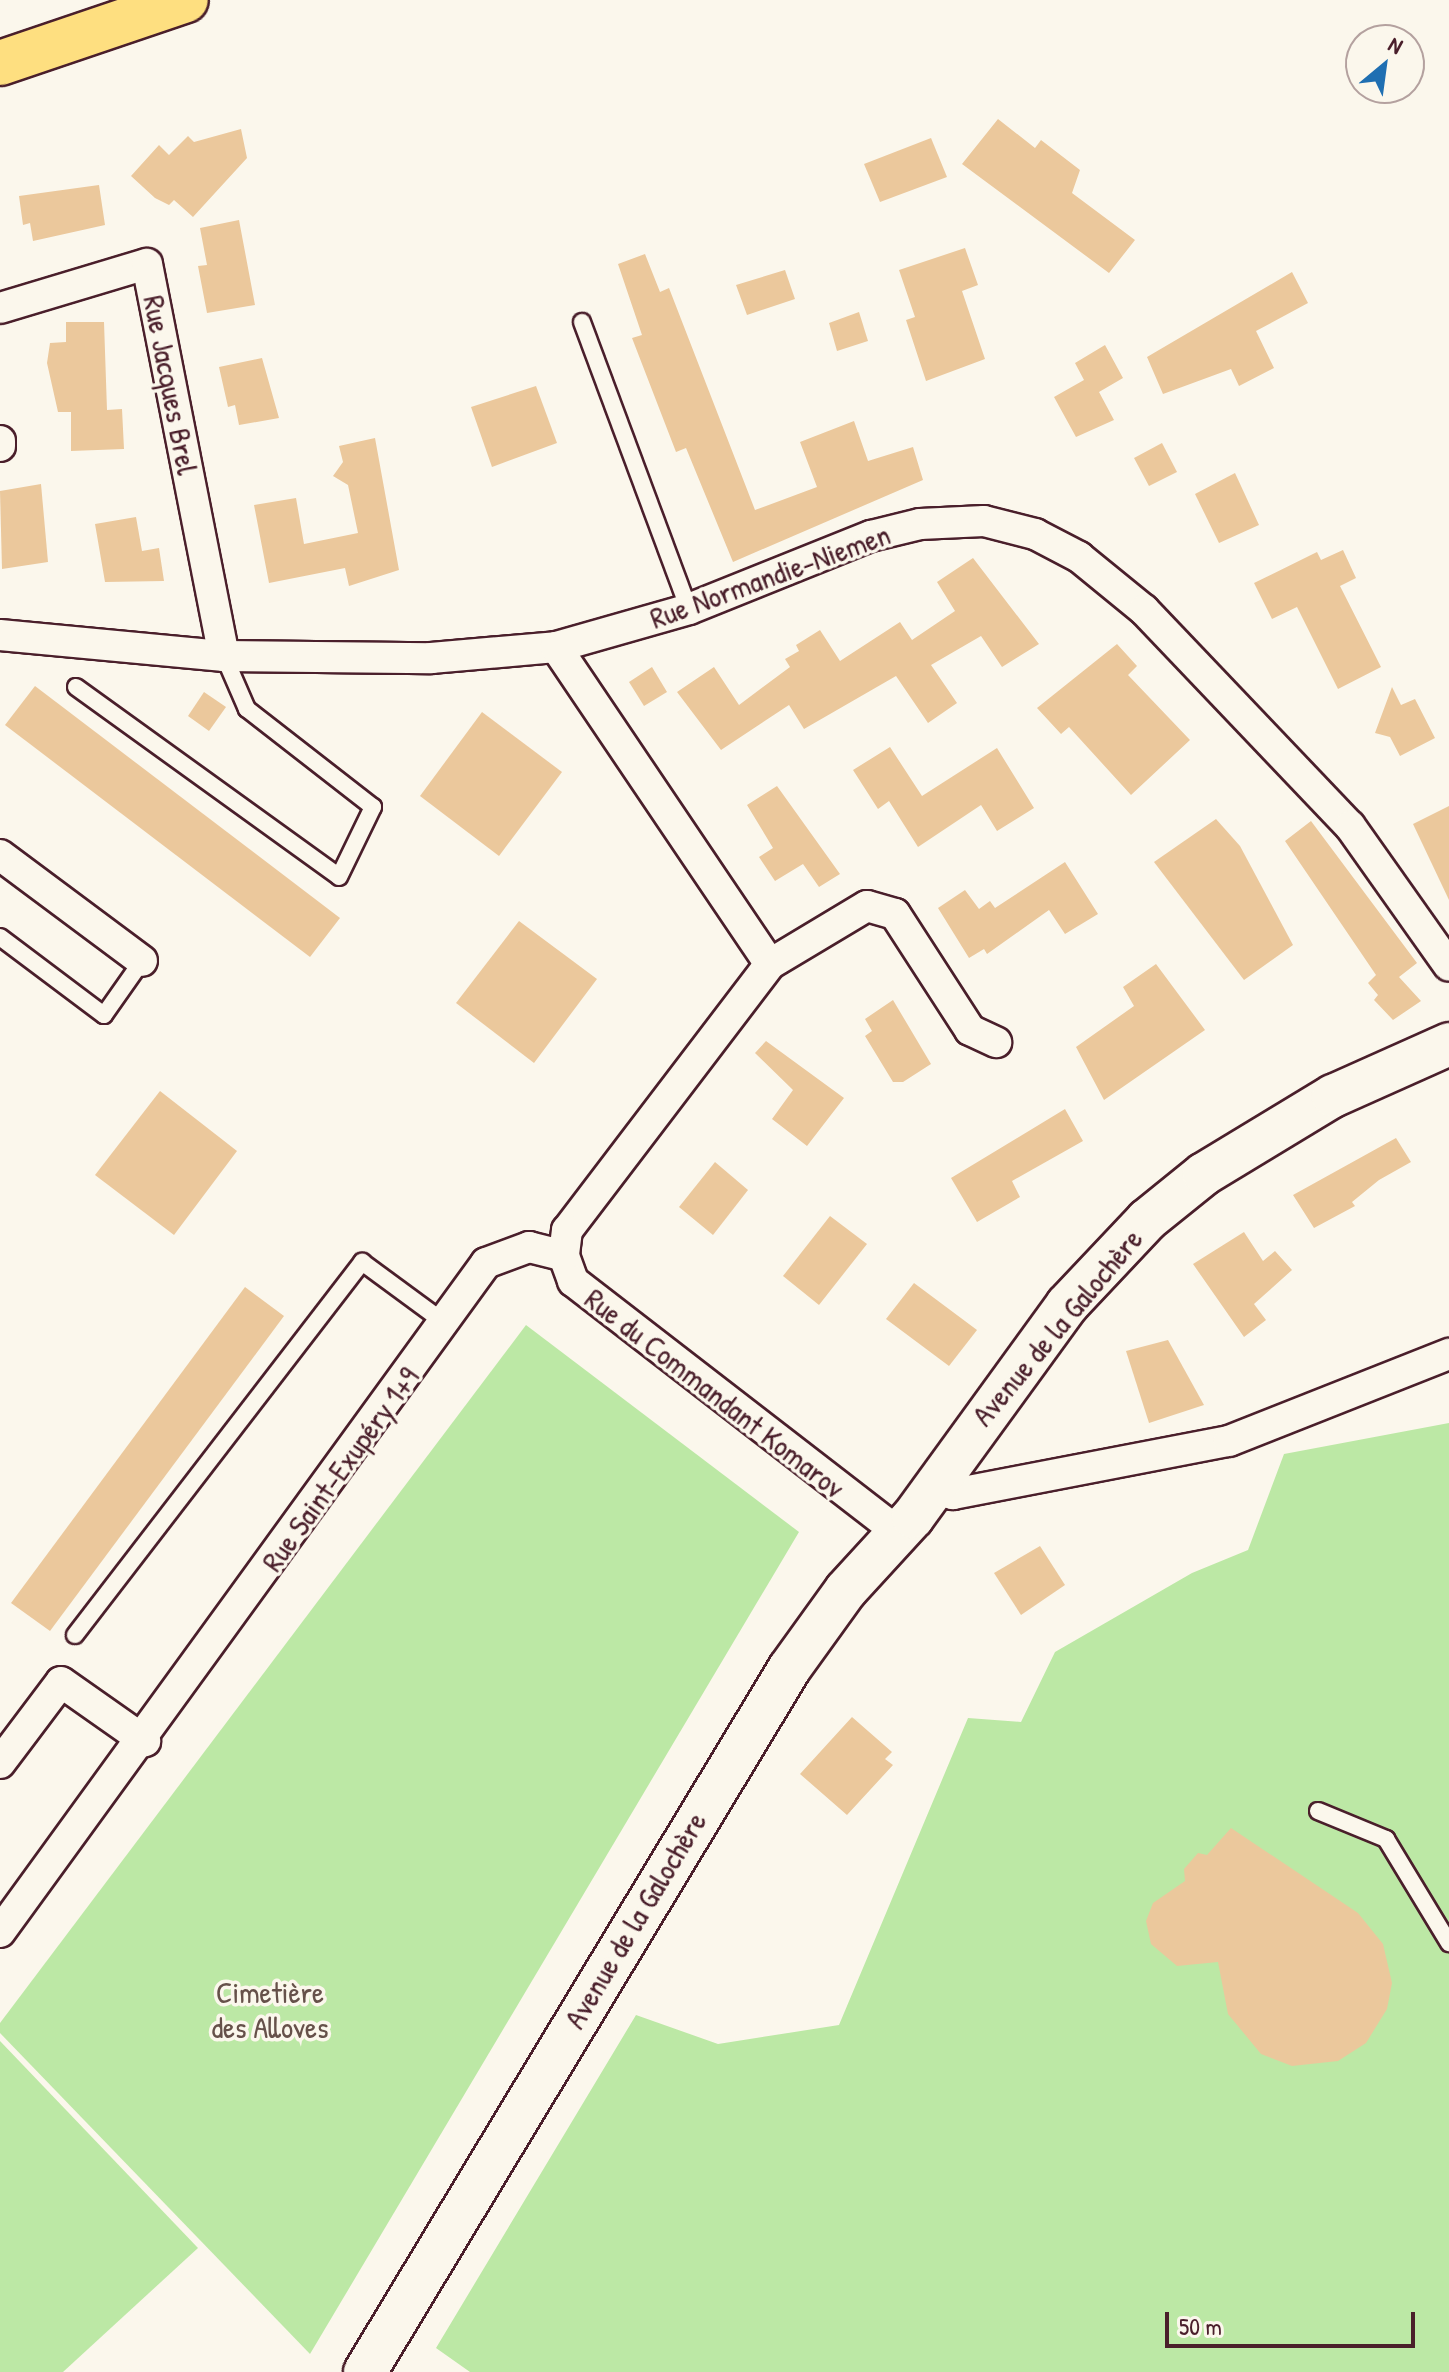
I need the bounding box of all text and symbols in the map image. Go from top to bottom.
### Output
north arrow [1345,24,1425,104]
text: N [1383,29,1408,61]
street label: Rue Jacques Brel [136,292,206,478]
street label: Rue Normandie-Niemen [645,516,895,636]
street label: Avenue de la Galochère [964,1221,1150,1433]
street label: Rue du Commandant Komarov [578,1280,852,1506]
street label: Rue Saint-Exupéry 1+9 [254,1360,426,1578]
street label: Avenue de la Galochère [556,1805,714,2035]
park label: Cimetière des Alloves [211,1974,329,2044]
scale bar [1169,2296,1419,2346]
text: 50 m [1179,2310,1222,2342]

